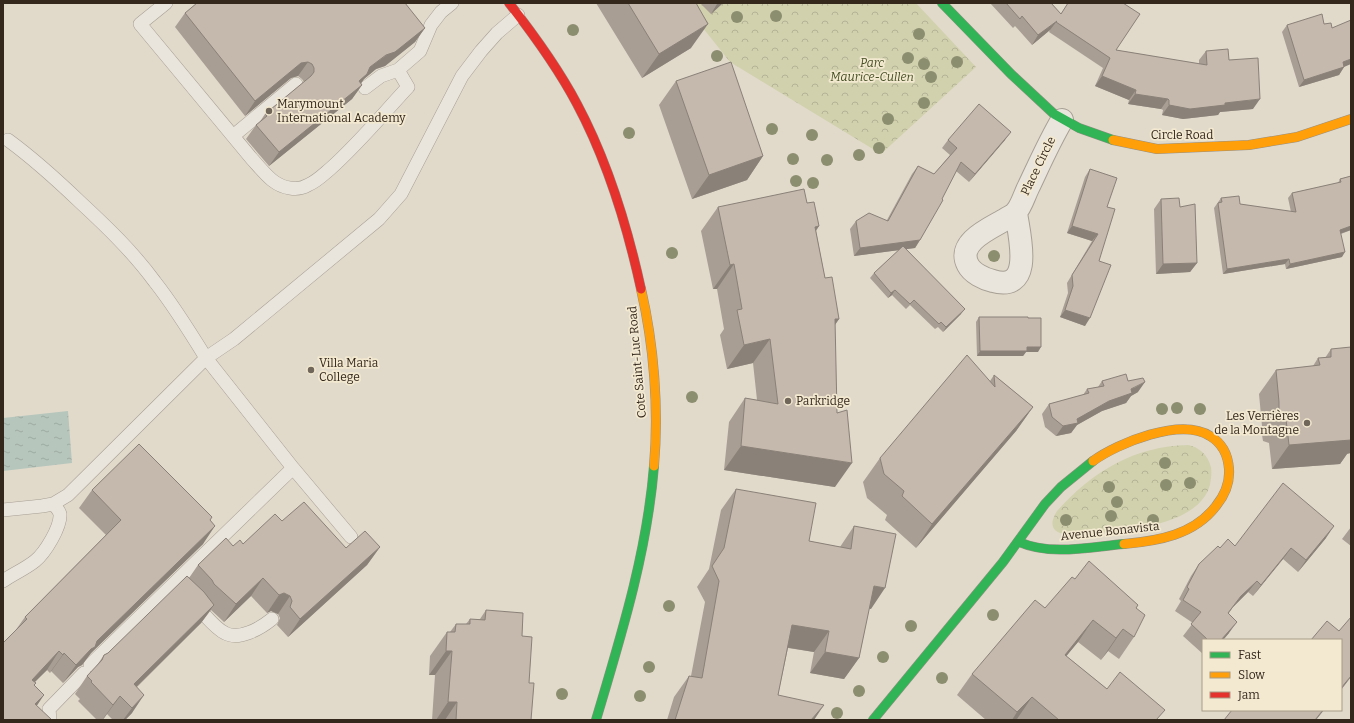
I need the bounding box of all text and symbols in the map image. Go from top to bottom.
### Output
park label: Parc Maurice-Cullen [830,56,914,84]
place label: Marymount International Academy [277,97,406,125]
marker: Marymount International Academy [264,106,274,116]
street label: Circle Road [1151,128,1213,142]
street label: Place Circle [1018,134,1058,198]
street label: Cote Saint-Luc Road [625,305,649,419]
place label: Villa Maria College [319,356,379,384]
marker: Villa Maria College [306,365,316,375]
place label: Parkridge [796,394,850,408]
marker: Parkridge [783,396,793,406]
place label: Les Verrières de la Montagne [1214,409,1299,437]
marker: Les Verrières de la Montagne [1302,418,1312,428]
street label: Avenue Bonavista [1060,519,1161,543]
legend [1202,639,1342,711]
text: Fast [1238,648,1262,662]
text: Slow [1238,668,1265,682]
text: Jam [1237,688,1260,702]

